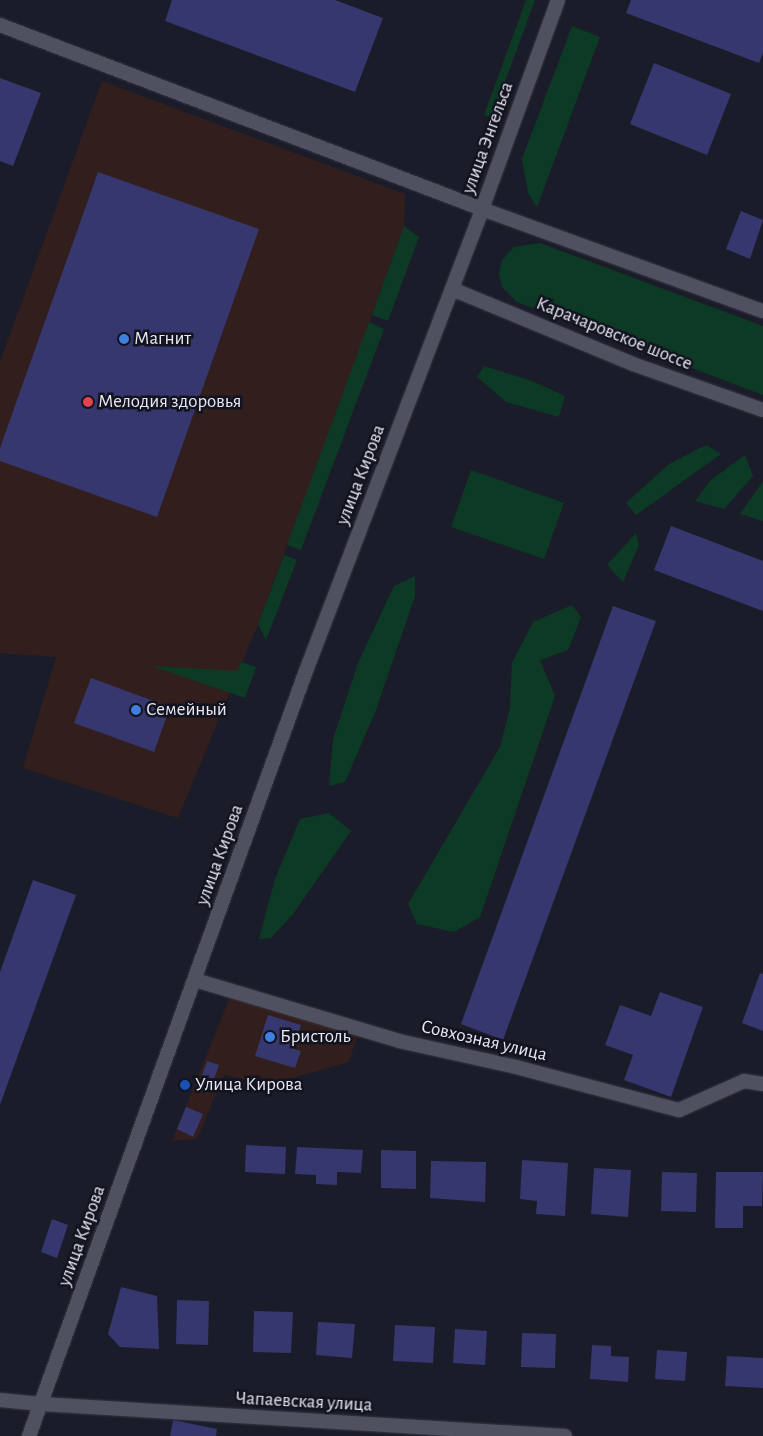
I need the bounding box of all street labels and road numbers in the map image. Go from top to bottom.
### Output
street label: улица Энгельса [457,79,519,197]
street label: Карачаровское шоссе [533,292,695,376]
street label: улица Кирова [331,422,391,528]
street label: улица Кирова [191,802,249,908]
street label: Совхозная улица [419,1015,549,1067]
street label: улица Кирова [53,1183,111,1289]
street label: Чапаевская улица [235,1387,373,1417]

